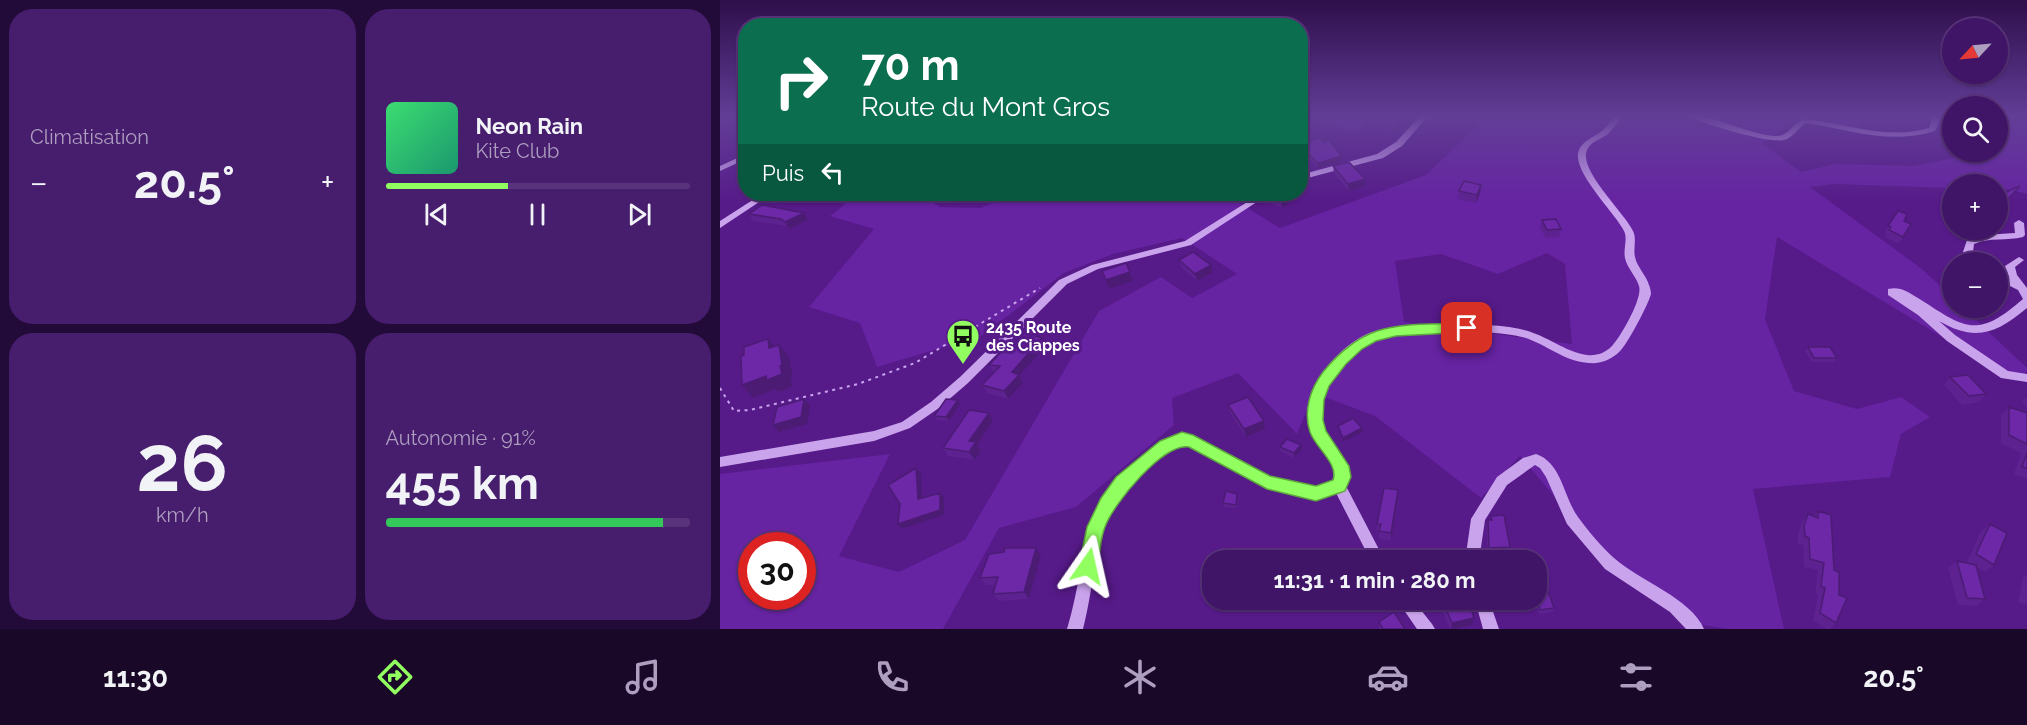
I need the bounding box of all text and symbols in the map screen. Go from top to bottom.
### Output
north arrow [1942,18,2008,84]
map controls [1942,18,2008,318]
text: 70 m [861,41,960,90]
icon: right [762,42,840,120]
text: Route du Mont Gros [861,91,1110,122]
button: search [1942,96,2008,162]
text: Neon Rain [476,113,583,139]
text: Climatisation [30,125,149,149]
text: Kite Club [476,139,559,163]
text: 20.5° [134,156,235,209]
icon: left [816,156,849,189]
text: Puis [762,160,804,186]
text: − [30,163,48,202]
text: + [321,163,334,202]
button: + [1942,174,2008,240]
icon: previous [420,198,453,231]
icon: pause [521,198,554,231]
icon: next [623,198,656,231]
button: − [1942,252,2008,318]
pin [1441,302,1492,353]
icon: arrive [1450,311,1483,344]
bus stop icon: 2435 Route des Ciappes [945,318,981,365]
place label: 2435 Route des Ciappes [986,318,1080,355]
text: 26 [137,418,228,509]
text: Autonomie · 91% [386,426,536,450]
text: 455 km [386,457,539,510]
text: km/h [156,503,209,527]
speed limit sign: 30 [738,532,816,610]
position arrow [1056,534,1120,598]
text: 11:31 · 1 min · 280 m [1274,567,1475,593]
icon: directions [374,656,416,698]
icon: music [622,656,664,698]
icon: phone [871,656,913,698]
icon: climate [1119,656,1161,698]
icon: car [1367,656,1409,698]
icon: filters [1615,656,1657,698]
text: 11:30 [103,662,168,693]
text: 20.5° [1863,662,1924,693]

